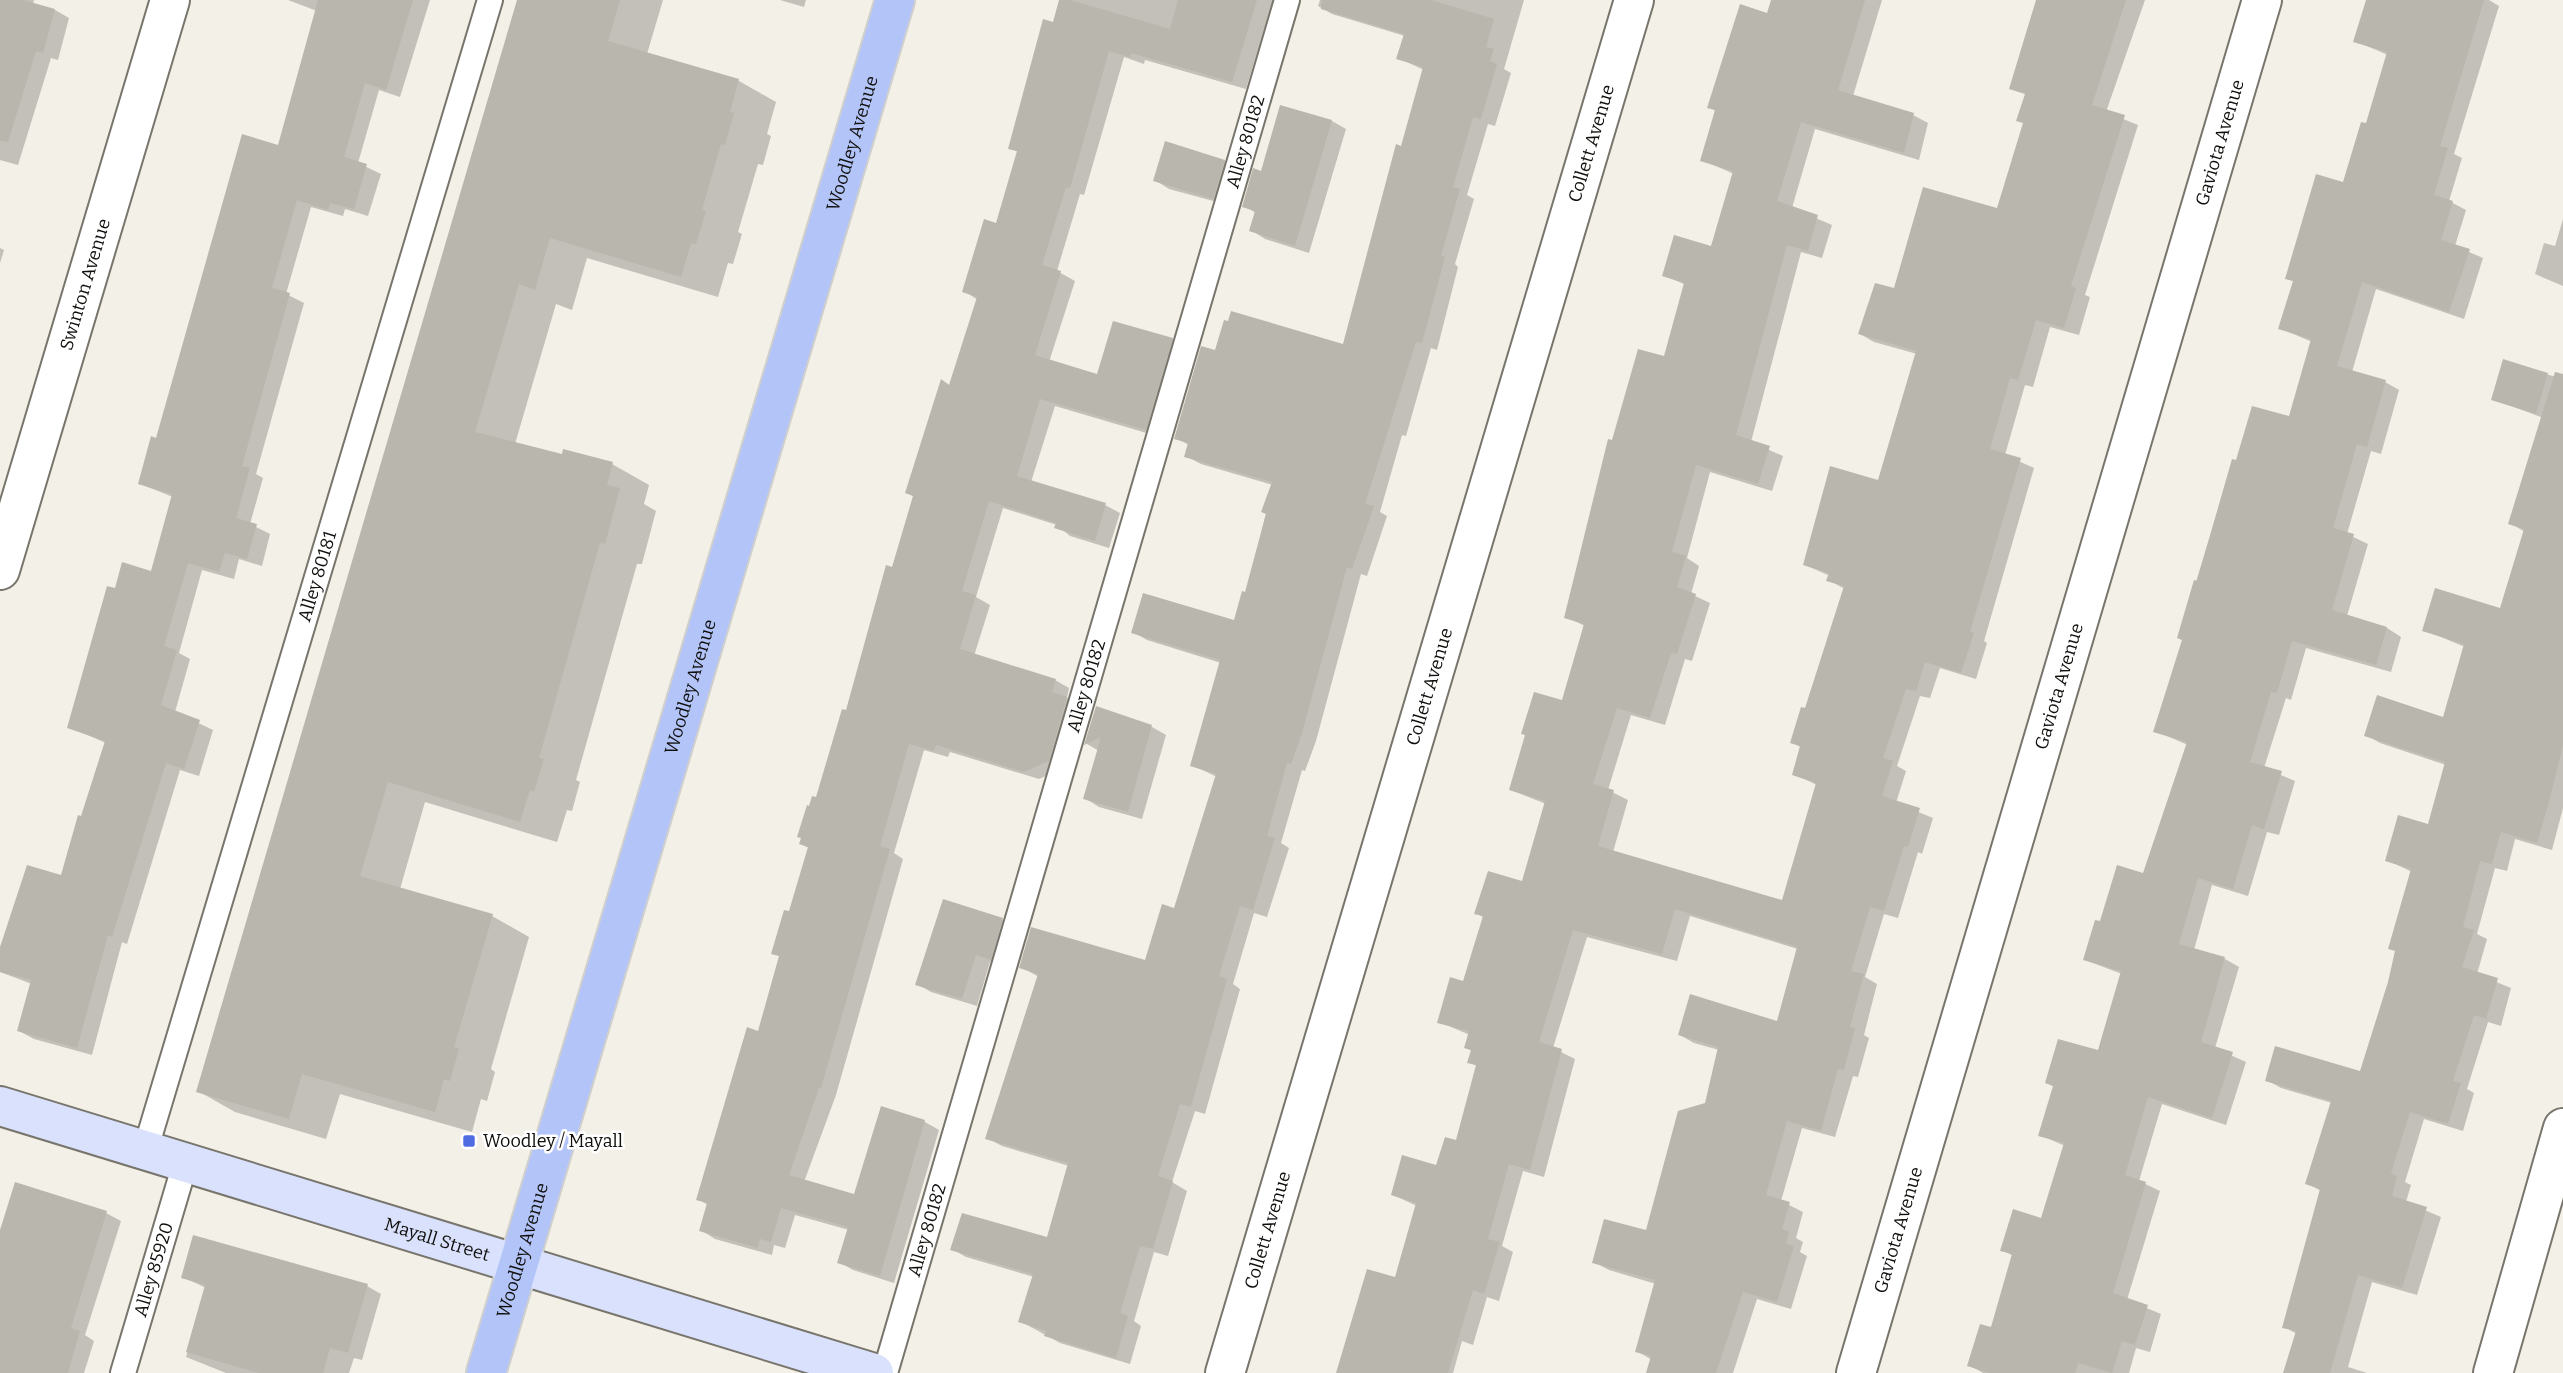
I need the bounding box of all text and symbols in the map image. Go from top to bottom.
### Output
street label: Woodley Avenue [822,73,883,213]
street label: Gaviota Avenue [2191,77,2249,208]
street label: Collett Avenue [1563,82,1619,205]
street label: Alley 80182 [1222,93,1270,191]
street label: Swinton Avenue [55,216,115,353]
street label: Alley 80181 [293,528,341,624]
street label: Woodley Avenue [660,617,721,757]
street label: Gaviota Avenue [2030,621,2088,752]
street label: Collett Avenue [1401,625,1457,748]
street label: Alley 80182 [1062,637,1110,735]
place label: Woodley / Mayall [483,1130,623,1152]
marker: Woodley / Mayall [461,1133,477,1149]
street label: Gaviota Avenue [1869,1164,1927,1296]
street label: Collett Avenue [1240,1169,1295,1292]
street label: Woodley Avenue [492,1180,553,1320]
street label: Alley 80182 [903,1181,951,1279]
street label: Mayall Street [382,1213,493,1266]
street label: Alley 85920 [129,1220,178,1319]

